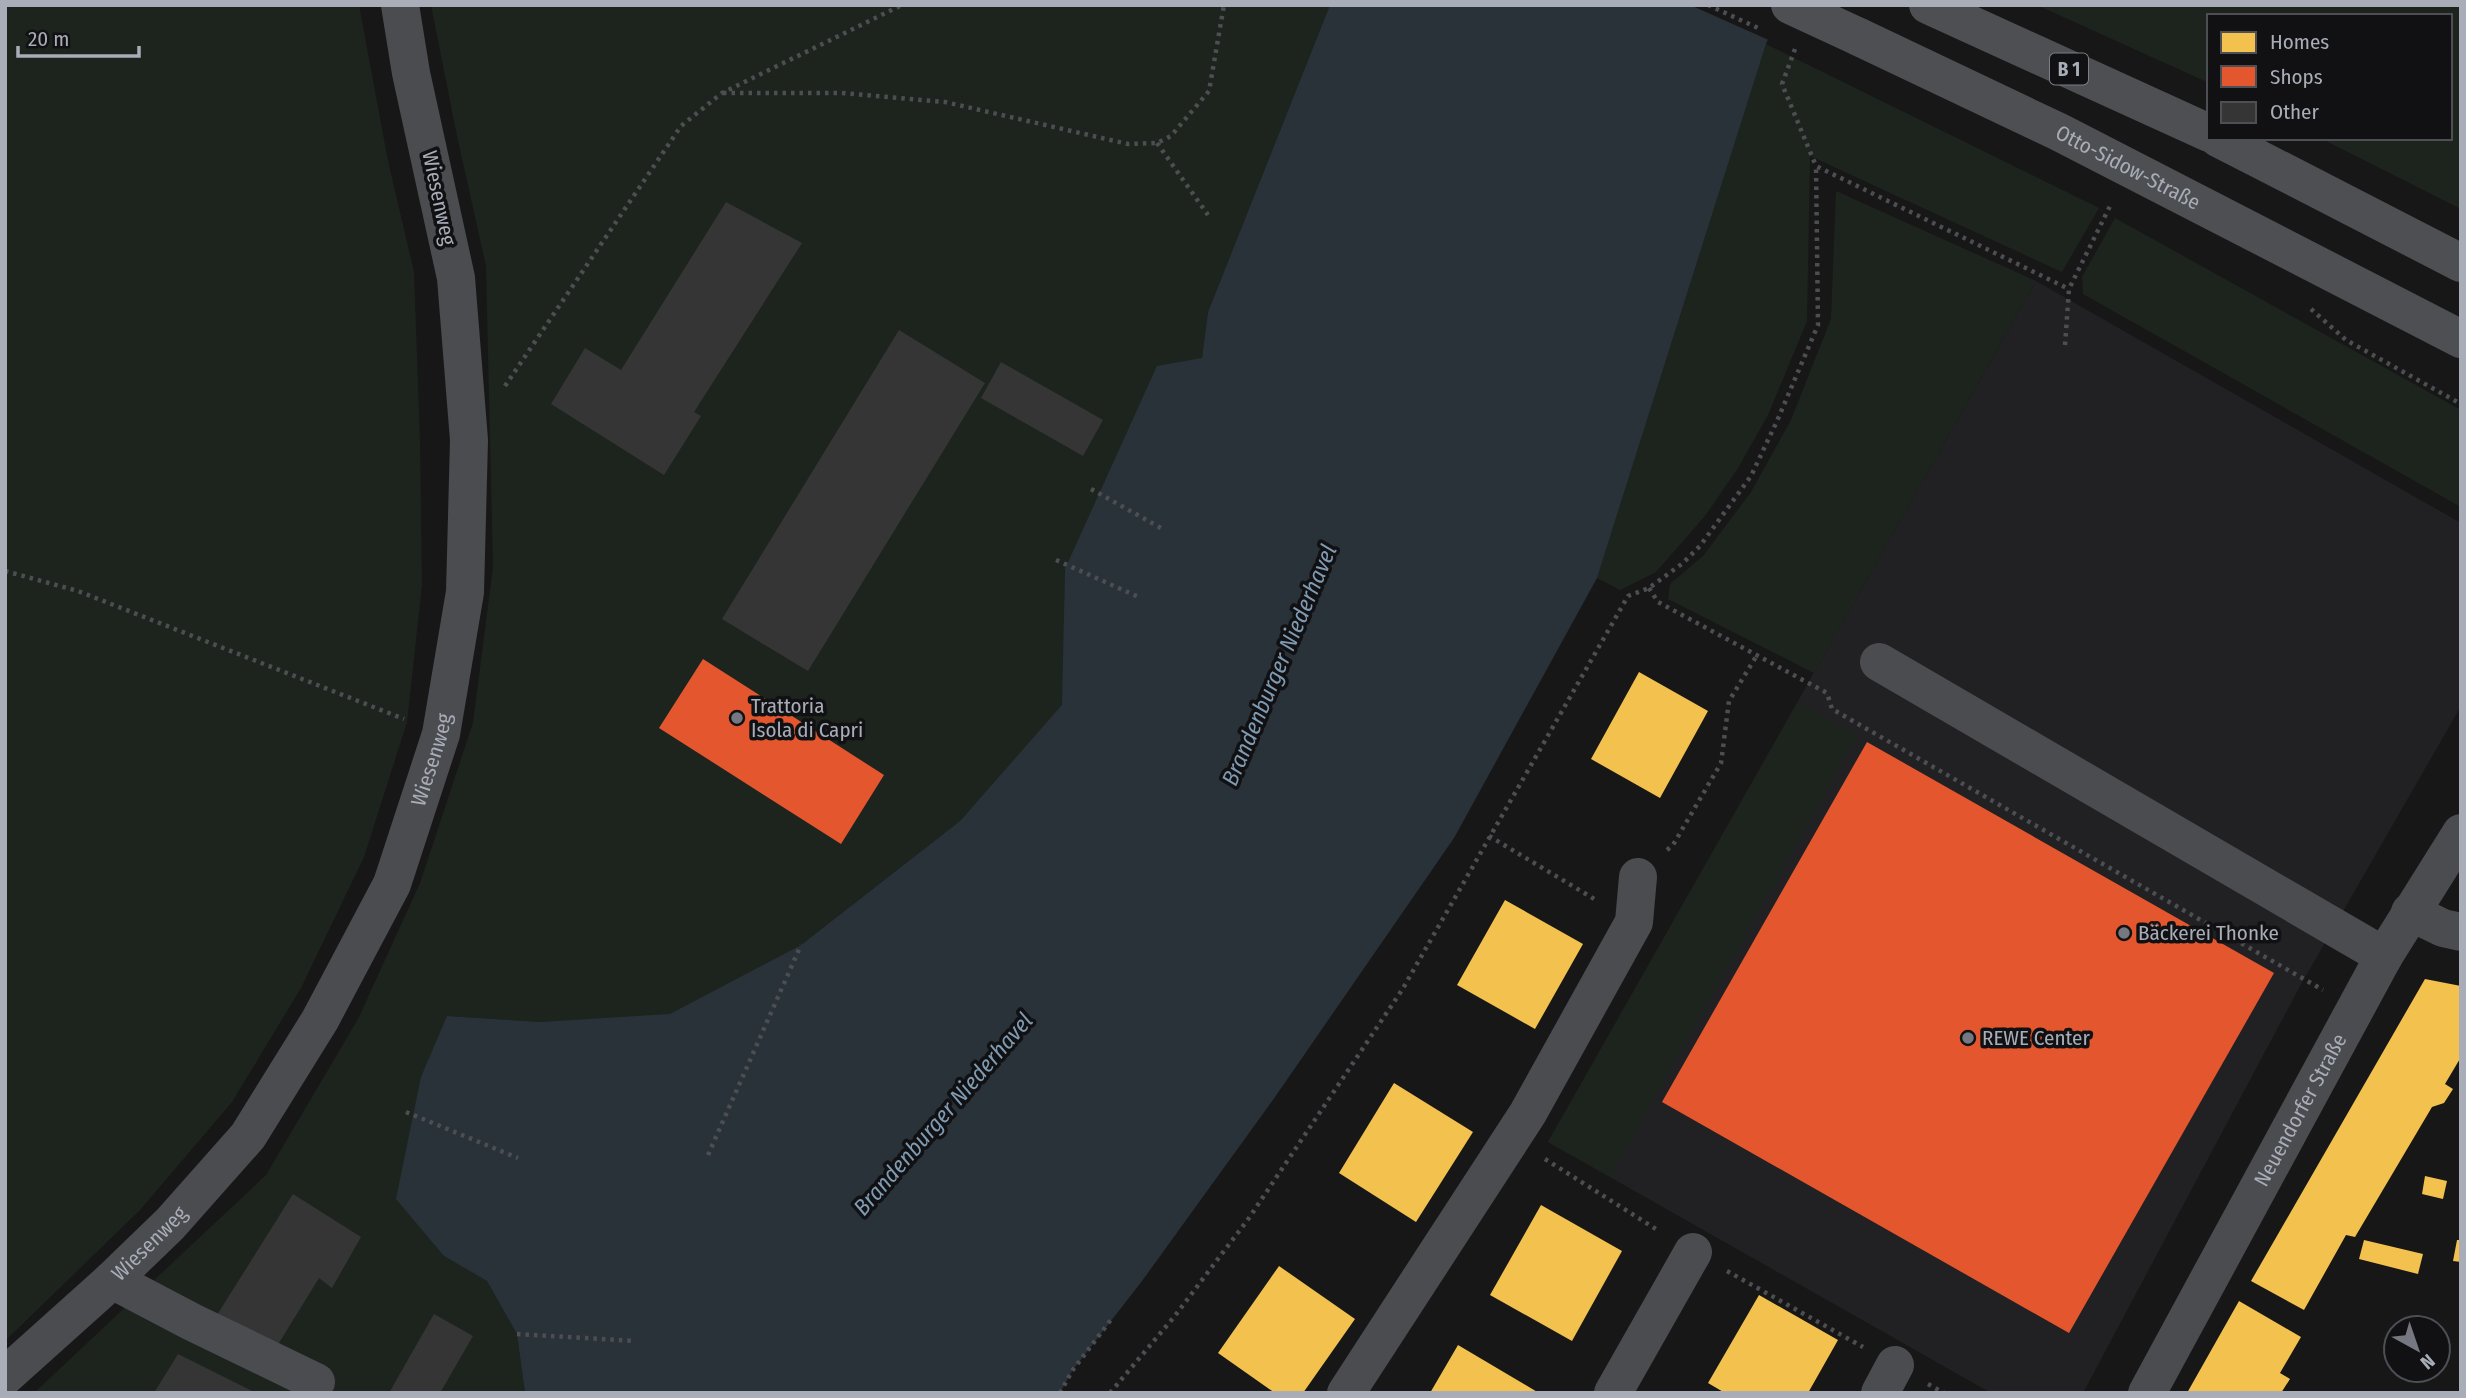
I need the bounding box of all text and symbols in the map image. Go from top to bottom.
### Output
scale bar [18,14,138,58]
legend [2207,14,2452,140]
text: 20 m [28,26,69,52]
text: Homes [2270,29,2329,55]
road number: B 1 [2050,54,2088,85]
text: Shops [2270,64,2323,90]
text: Other [2270,99,2319,125]
street label: Otto-Sidow-Straße [2051,120,2205,216]
street label: Wiesenweg [416,148,462,248]
water label: Brandenburger Niederhavel [1215,540,1343,790]
place label: Trattoria Isola di Capri [751,693,863,743]
marker: Trattoria Isola di Capri [729,710,745,726]
street label: Wiesenweg [405,711,457,809]
place label: Bäckerei Thonke [2138,920,2279,946]
marker: Bäckerei Thonke [2116,925,2132,941]
water label: Brandenburger Niederhavel [847,1007,1039,1221]
place label: REWE Center [1982,1025,2090,1051]
street label: Neuendorfer Straße [2249,1029,2352,1191]
marker: REWE Center [1960,1030,1976,1046]
street label: Wiesenweg [106,1201,193,1286]
north arrow [2382,1314,2452,1384]
text: N [2416,1349,2439,1374]

